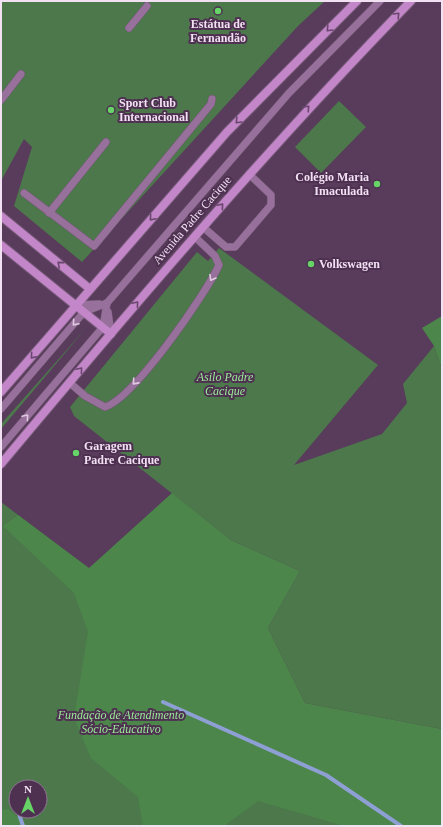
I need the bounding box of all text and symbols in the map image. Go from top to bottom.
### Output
marker: Estátua de Fernandão [213,6,223,16]
one-way arrow [393,12,400,20]
place label: Estátua de Fernandão [190,17,246,45]
one-way arrow [327,24,334,31]
place label: Sport Club Internacional [119,96,189,124]
marker: Sport Club Internacional [106,105,116,115]
one-way arrow [303,106,310,113]
one-way arrow [235,116,243,124]
place label: Colégio Maria Imaculada [295,170,369,198]
street label: Avenida Padre Cacique [150,173,234,267]
marker: Colégio Maria Imaculada [372,179,382,189]
one-way arrow [216,203,223,210]
one-way arrow [149,214,156,221]
place label: Volkswagen [319,257,380,271]
marker: Volkswagen [306,259,316,269]
one-way arrow [57,262,64,269]
one-way arrow [209,274,216,281]
one-way arrow [131,301,138,308]
one-way arrow [72,318,79,326]
one-way arrow [30,351,37,358]
one-way arrow [76,367,83,375]
park label: Asilo Padre Cacique [196,370,254,398]
one-way arrow [133,378,140,385]
one-way arrow [22,414,29,422]
place label: Garagem Padre Cacique [84,439,160,467]
marker: Garagem Padre Cacique [71,448,81,458]
park label: Fundação de Atendimento Sócio-Educativo [57,708,184,736]
north arrow [8,779,48,819]
text: N [24,783,32,795]

